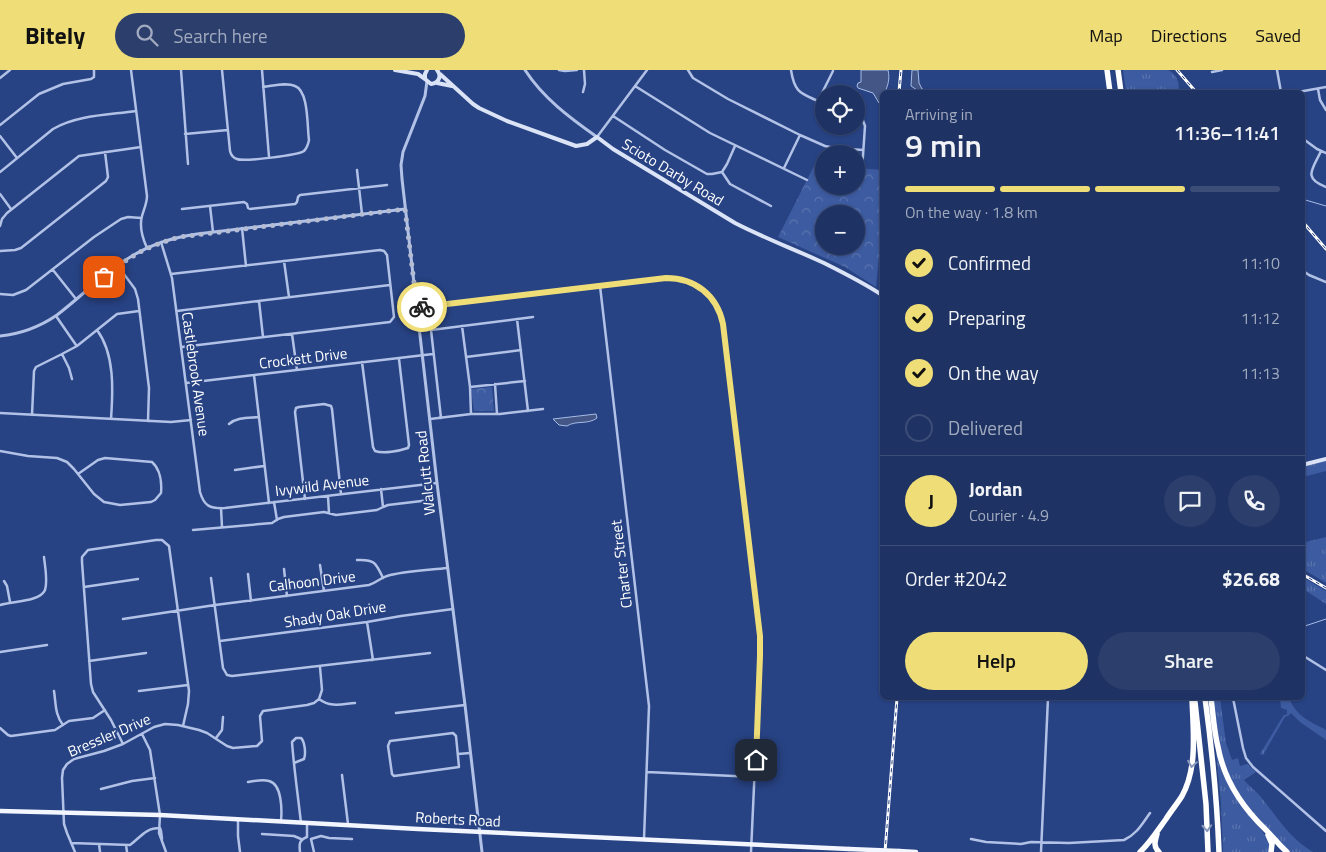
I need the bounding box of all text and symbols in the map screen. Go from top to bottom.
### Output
search box [115,13,465,58]
text: Bitely [25,17,85,53]
icon: search [133,21,161,49]
text: Search here [173,21,268,50]
text: Map [1089,22,1123,49]
text: Directions [1151,22,1227,49]
text: Saved [1255,22,1301,49]
map controls [815,85,865,255]
button: locate [815,85,865,135]
text: Arriving in [905,102,973,126]
text: 11:36–11:41 [1174,118,1280,147]
text: 9 min [905,121,982,169]
street label: Scioto Darby Road [618,132,728,212]
button: + [815,145,865,195]
text: On the way · 1.8 km [905,200,1038,224]
button: − [815,205,865,255]
text: Confirmed [948,248,1031,277]
icon: check [905,249,933,277]
text: 11:10 [1241,251,1280,275]
pin [83,256,125,298]
icon: bag [90,263,118,291]
courier [397,282,447,332]
icon: bike [408,293,436,321]
text: Preparing [948,303,1025,332]
icon: check [905,304,933,332]
text: 11:12 [1241,306,1280,330]
street label: Castlebrook Avenue [176,310,216,438]
street label: Crockett Drive [258,341,348,375]
text: On the way [948,358,1039,387]
icon: check [905,359,933,387]
text: 11:13 [1241,361,1280,385]
text: Delivered [948,413,1023,442]
street label: Walcutt Road [409,430,441,516]
street label: Ivywild Avenue [274,468,370,502]
text: Jordan [969,474,1022,503]
button: chat [1164,475,1216,527]
button: phone [1228,475,1280,527]
text: J [928,486,934,515]
text: Courier · 4.9 [969,503,1049,527]
street label: Charter Street [604,518,638,610]
street label: Calhoon Drive [267,564,357,598]
text: Order #2042 [905,564,1007,593]
text: $26.68 [1222,564,1280,593]
street label: Shady Oak Drive [282,595,388,633]
button: Help [905,632,1088,690]
button: Share [1098,632,1280,690]
street label: Bressler Drive [64,707,154,763]
pin [735,739,777,781]
icon: home [742,746,770,774]
one-way arrow [1187,759,1197,768]
street label: Roberts Road [415,805,501,833]
one-way arrow [1202,824,1213,832]

